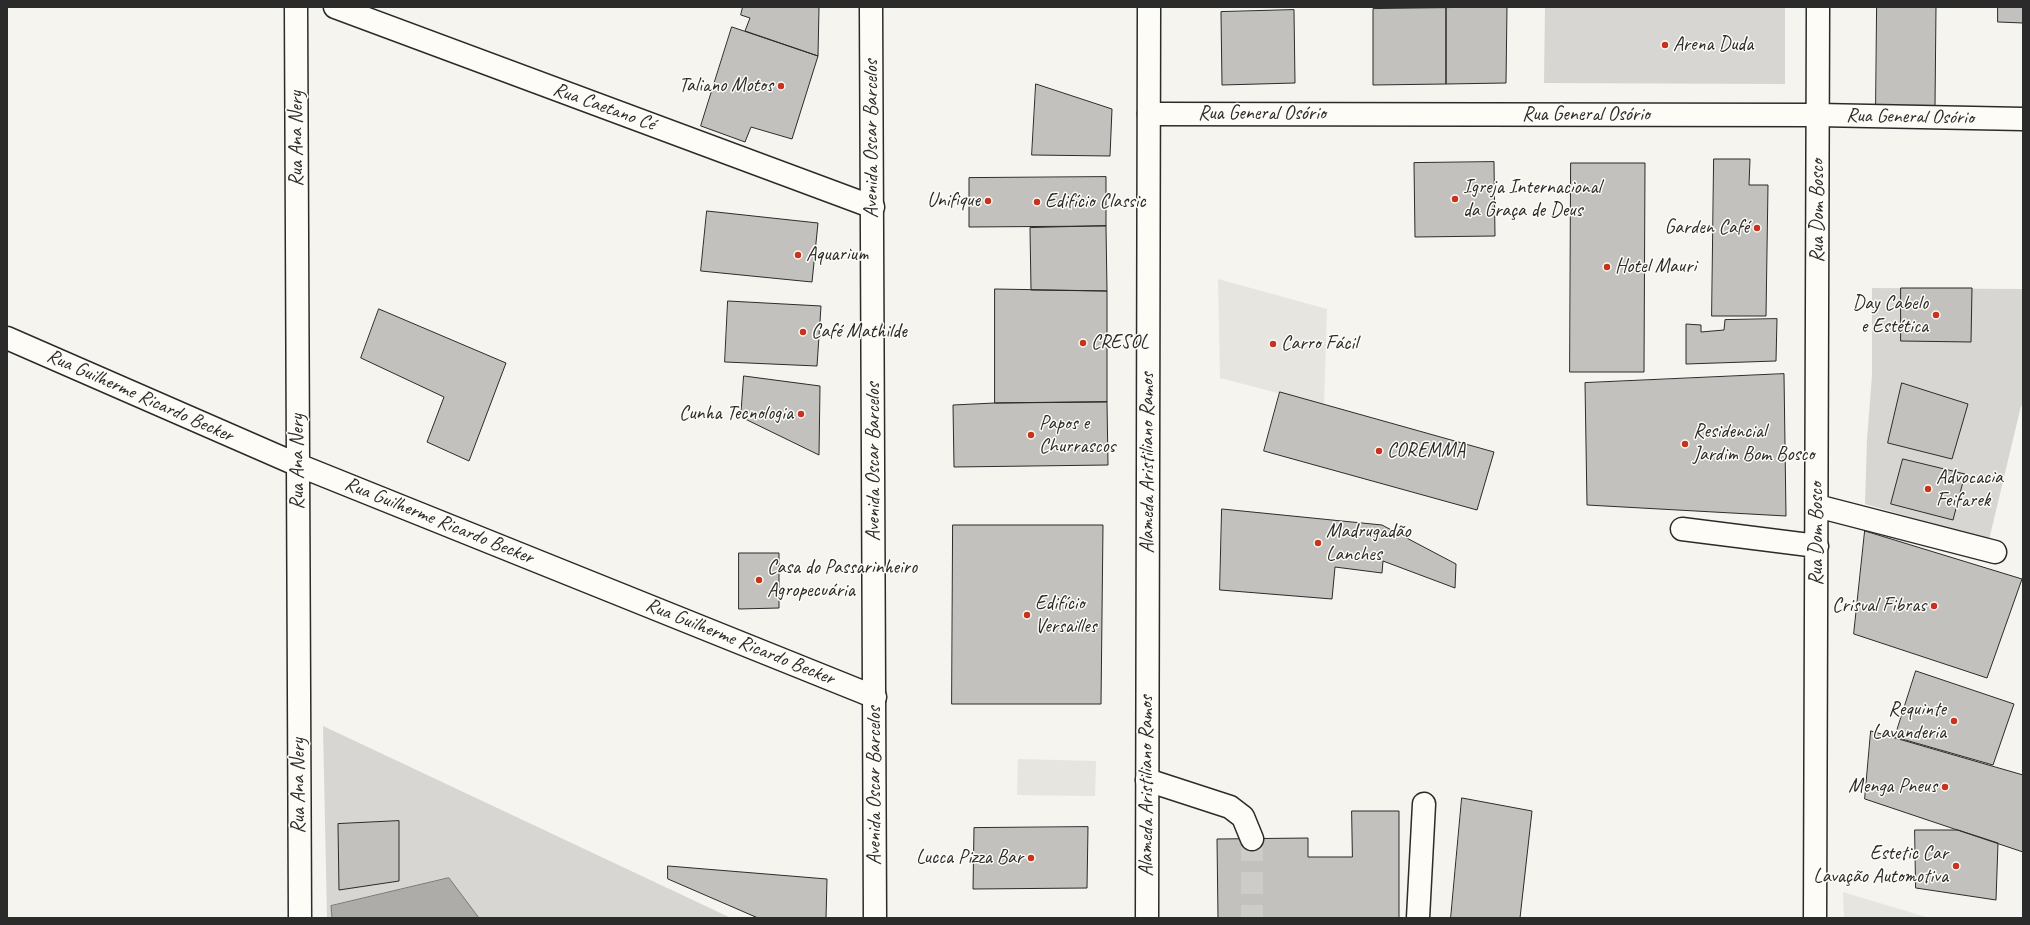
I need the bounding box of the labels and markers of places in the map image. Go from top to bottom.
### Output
place label: Arena Duda [1673,33,1753,57]
marker: Arena Duda [1660,40,1670,50]
place label: Taliano Motos [679,74,773,98]
marker: Taliano Motos [776,81,786,91]
place label: Igreja Internacional da Graça de Deus [1463,176,1601,223]
place label: Unifique [927,189,980,213]
place label: Edifício Classic [1045,190,1146,214]
marker: Igreja Internacional da Graça de Deus [1450,194,1460,204]
marker: Unifique [983,196,993,206]
marker: Edifício Classic [1032,197,1042,207]
place label: Garden Café [1665,216,1749,240]
marker: Garden Café [1752,223,1762,233]
place label: Aquarium [806,243,868,267]
marker: Aquarium [793,250,803,260]
place label: Hotel Mauri [1615,255,1696,279]
marker: Hotel Mauri [1602,262,1612,272]
place label: Day Cabelo e Estética [1853,292,1928,339]
marker: Day Cabelo e Estética [1931,310,1941,320]
place label: Café Mathilde [811,320,907,344]
marker: Café Mathilde [798,327,808,337]
place label: CRESOL [1091,331,1148,355]
place label: Carro Fácil [1281,332,1358,356]
marker: CRESOL [1078,338,1088,348]
marker: Carro Fácil [1268,339,1278,349]
place label: Cunha Tecnologia [679,402,793,426]
marker: Cunha Tecnologia [796,409,806,419]
place label: Papos e Churrascos [1039,412,1115,459]
place label: Residencial Jardim Bom Bosco [1693,420,1814,467]
marker: Papos e Churrascos [1026,430,1036,440]
place label: COREMMA [1387,439,1465,463]
marker: Residencial Jardim Bom Bosco [1680,439,1690,449]
marker: COREMMA [1374,446,1384,456]
place label: Advocacia Feifarek [1936,466,2003,513]
marker: Advocacia Feifarek [1923,484,1933,494]
place label: Madrugadão Lanches [1326,520,1411,567]
marker: Madrugadão Lanches [1313,538,1323,548]
place label: Casa do Passarinheiro Agropecuária [767,556,917,603]
marker: Casa do Passarinheiro Agropecuária [754,575,764,585]
place label: Edifício Versailles [1035,592,1097,639]
place label: Crisval Fibras [1832,594,1926,618]
marker: Crisval Fibras [1929,601,1939,611]
marker: Edifício Versailles [1022,610,1032,620]
place label: Requinte Lavanderia [1872,698,1946,745]
marker: Requinte Lavanderia [1949,716,1959,726]
place label: Menga Pneus [1848,775,1937,799]
marker: Menga Pneus [1940,782,1950,792]
place label: Estetic Car Lavação Automotiva [1813,842,1948,889]
place label: Lucca Pizza Bar [916,846,1023,870]
marker: Lucca Pizza Bar [1026,853,1036,863]
marker: Estetic Car Lavação Automotiva [1951,861,1961,871]

